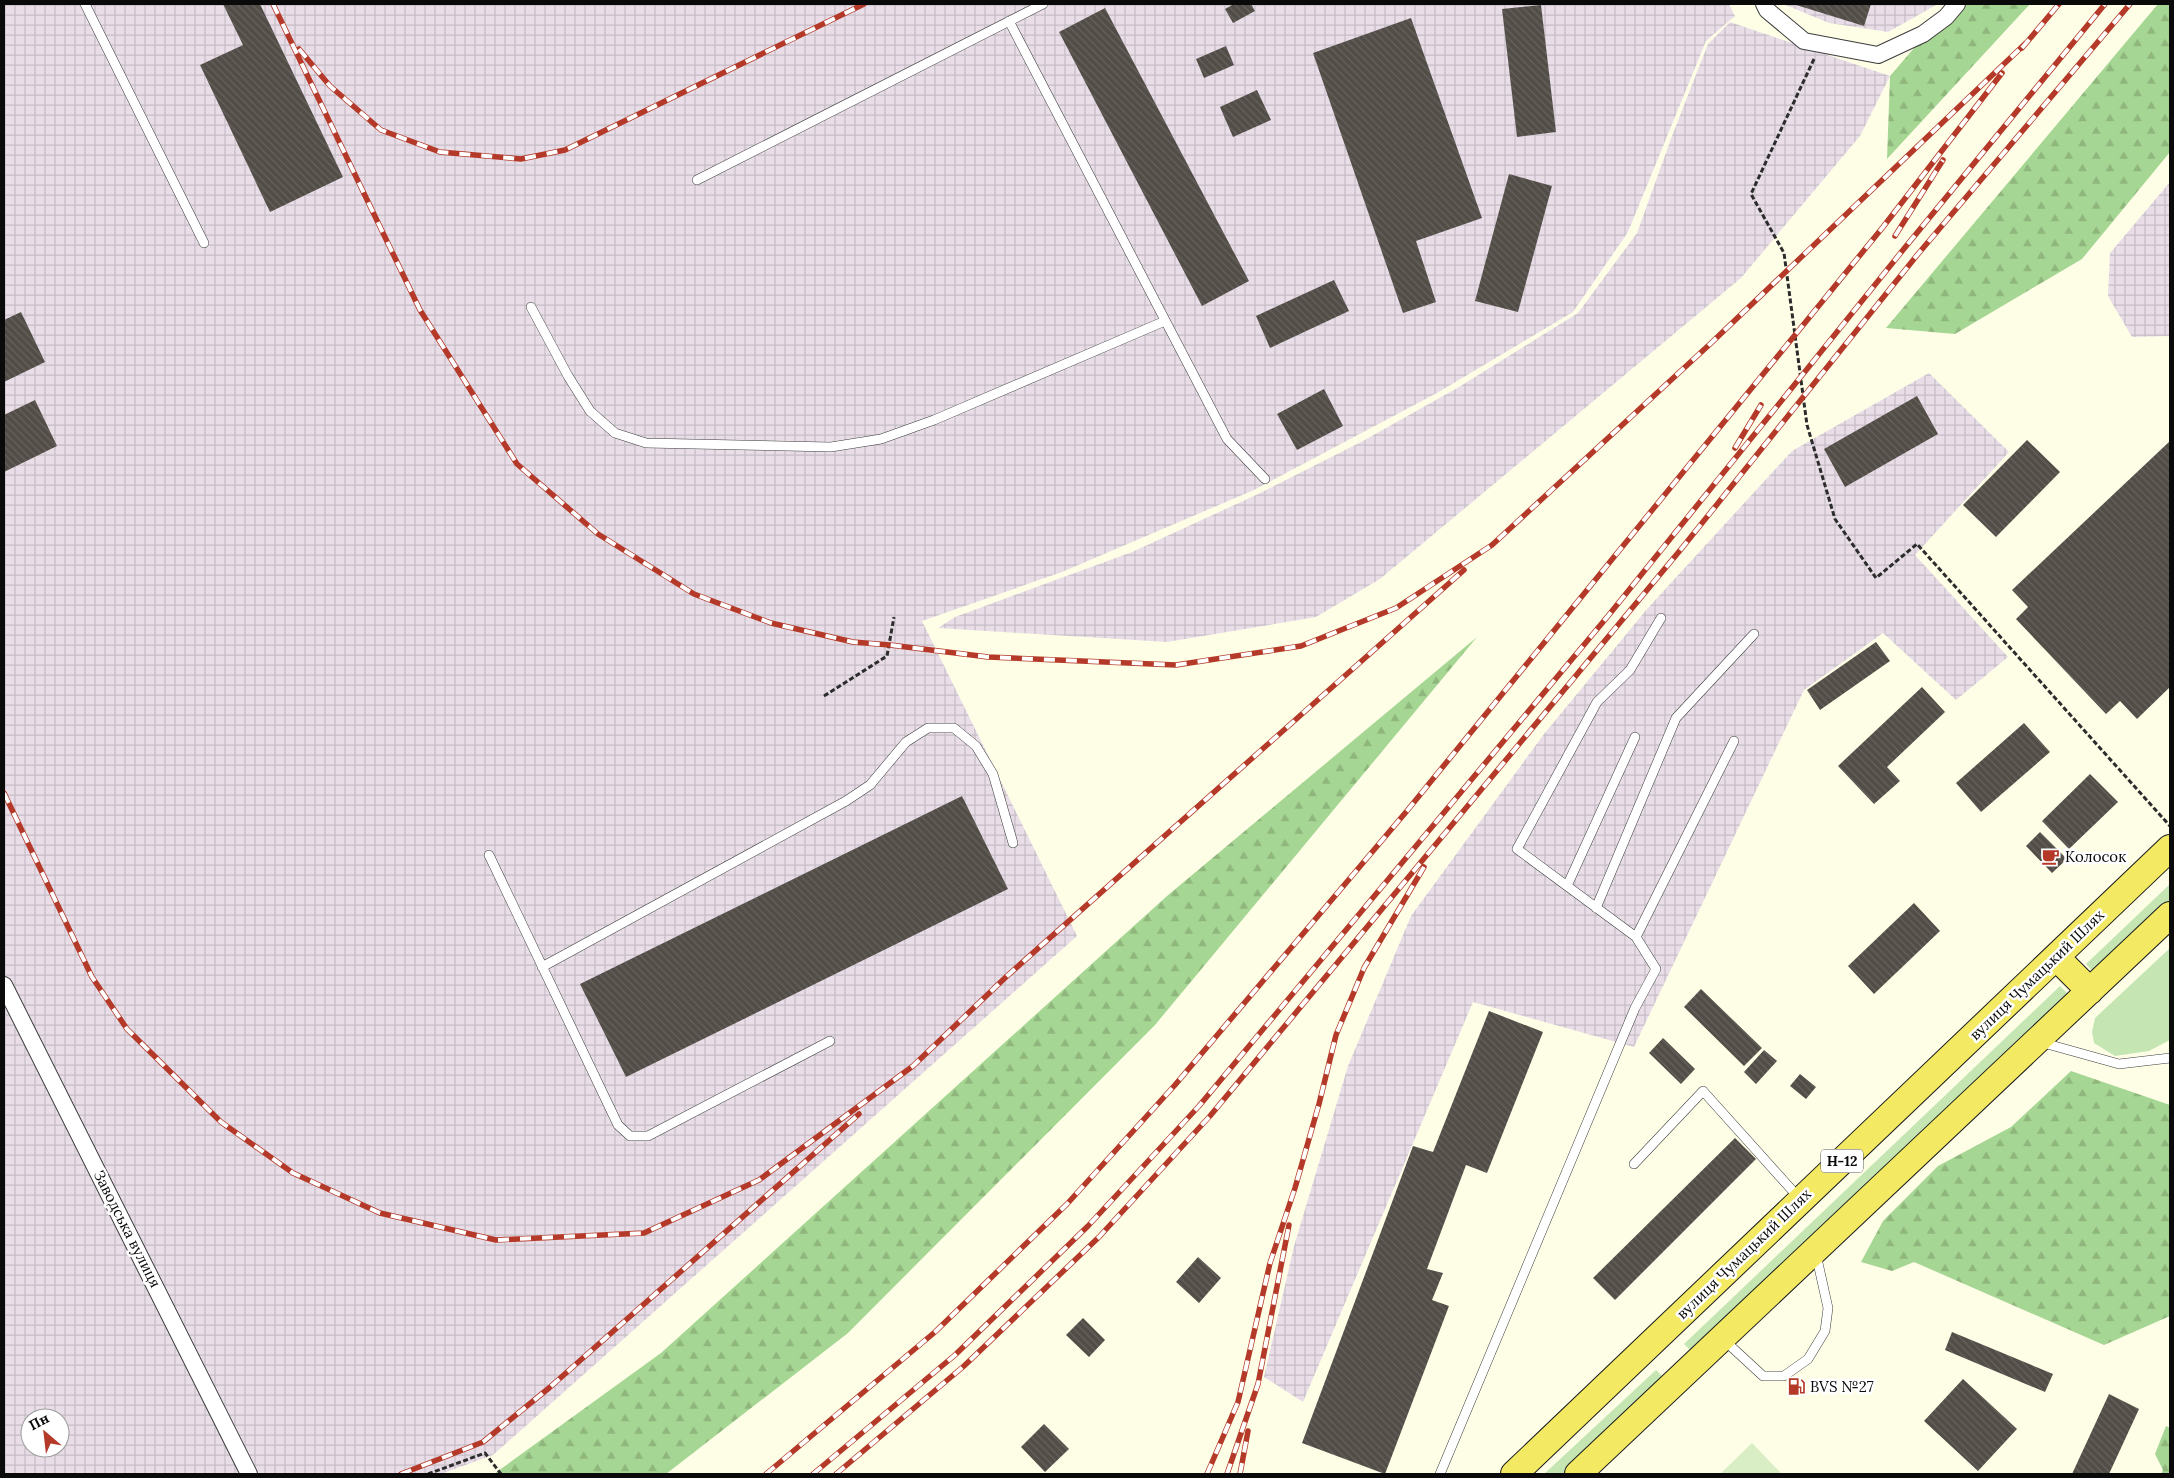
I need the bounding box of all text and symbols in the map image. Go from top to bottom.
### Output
cafe icon: Колосок [2041,847,2061,867]
place label: Колосок [2065,847,2126,866]
street label: вулиця Чумацький Шлях [1965,905,2108,1044]
road number: Н-12 [1821,1150,1863,1172]
street label: Заводська вулиця [90,1167,165,1291]
street label: вулиця Чумацький Шлях [1672,1184,1815,1323]
fuel station icon: BVS №27 [1786,1377,1806,1397]
place label: BVS №27 [1810,1377,1874,1396]
north arrow [20,1408,70,1458]
text: Пн [26,1409,52,1434]

